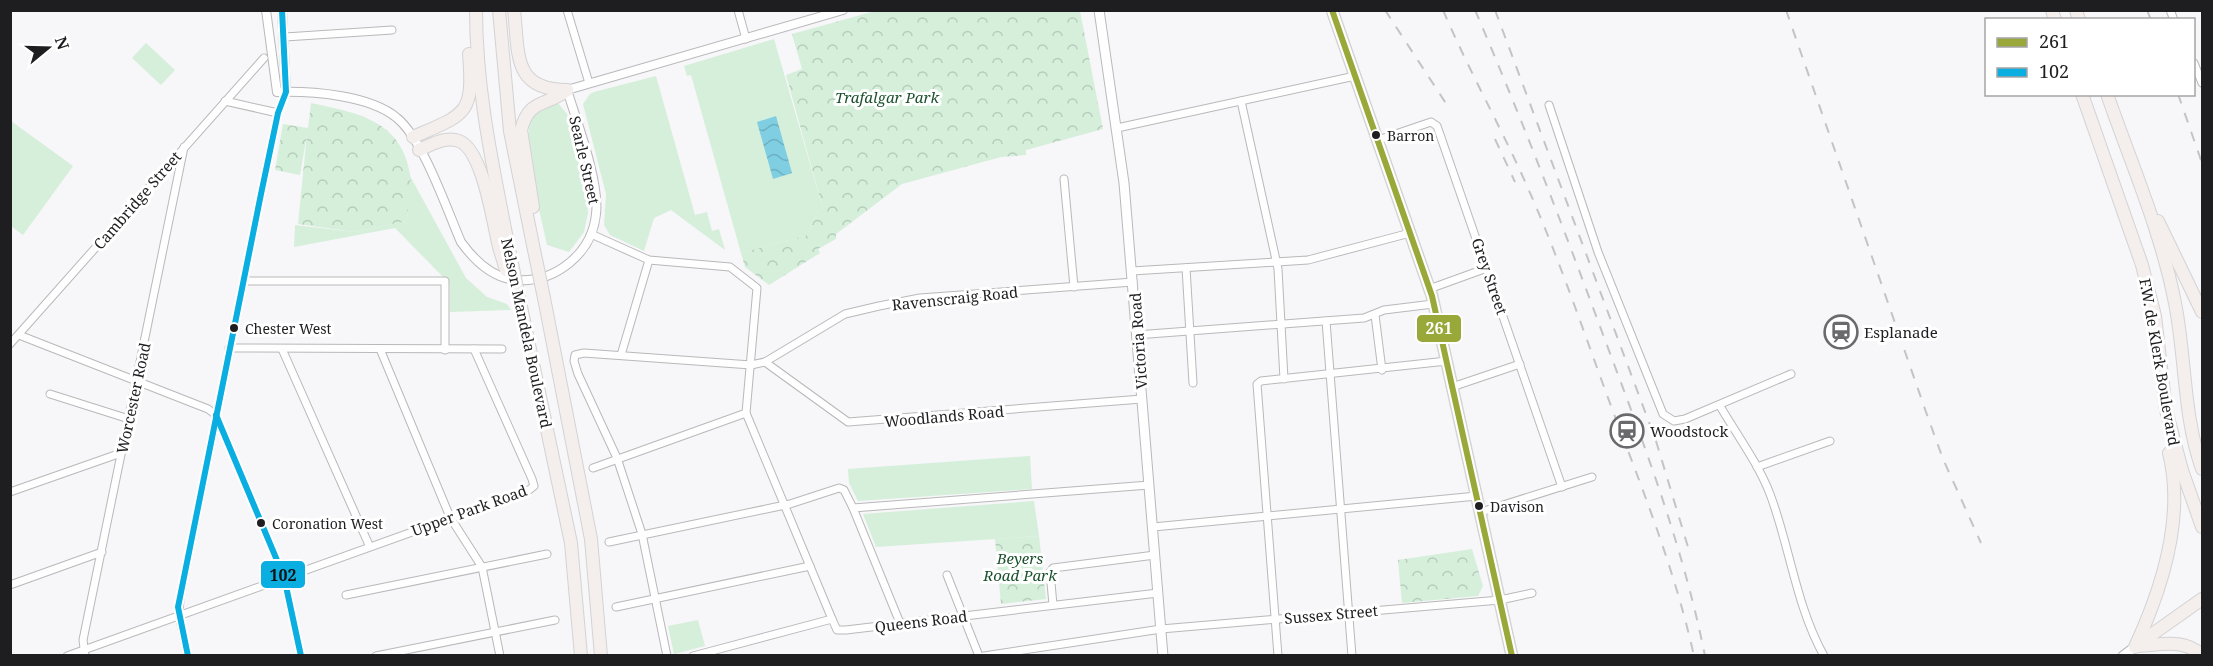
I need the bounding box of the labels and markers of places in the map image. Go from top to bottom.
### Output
place label: Barron [1387,126,1434,145]
marker: Barron [1370,129,1382,141]
station icon: Esplanade [1823,314,1859,350]
place label: Chester West [245,319,332,338]
marker: Chester West [228,322,240,334]
place label: Esplanade [1864,322,1938,342]
station icon: Woodstock [1609,413,1645,449]
place label: Woodstock [1650,421,1728,441]
place label: Davison [1490,497,1544,516]
marker: Davison [1473,500,1485,512]
place label: Coronation West [272,514,383,533]
marker: Coronation West [255,517,267,529]

